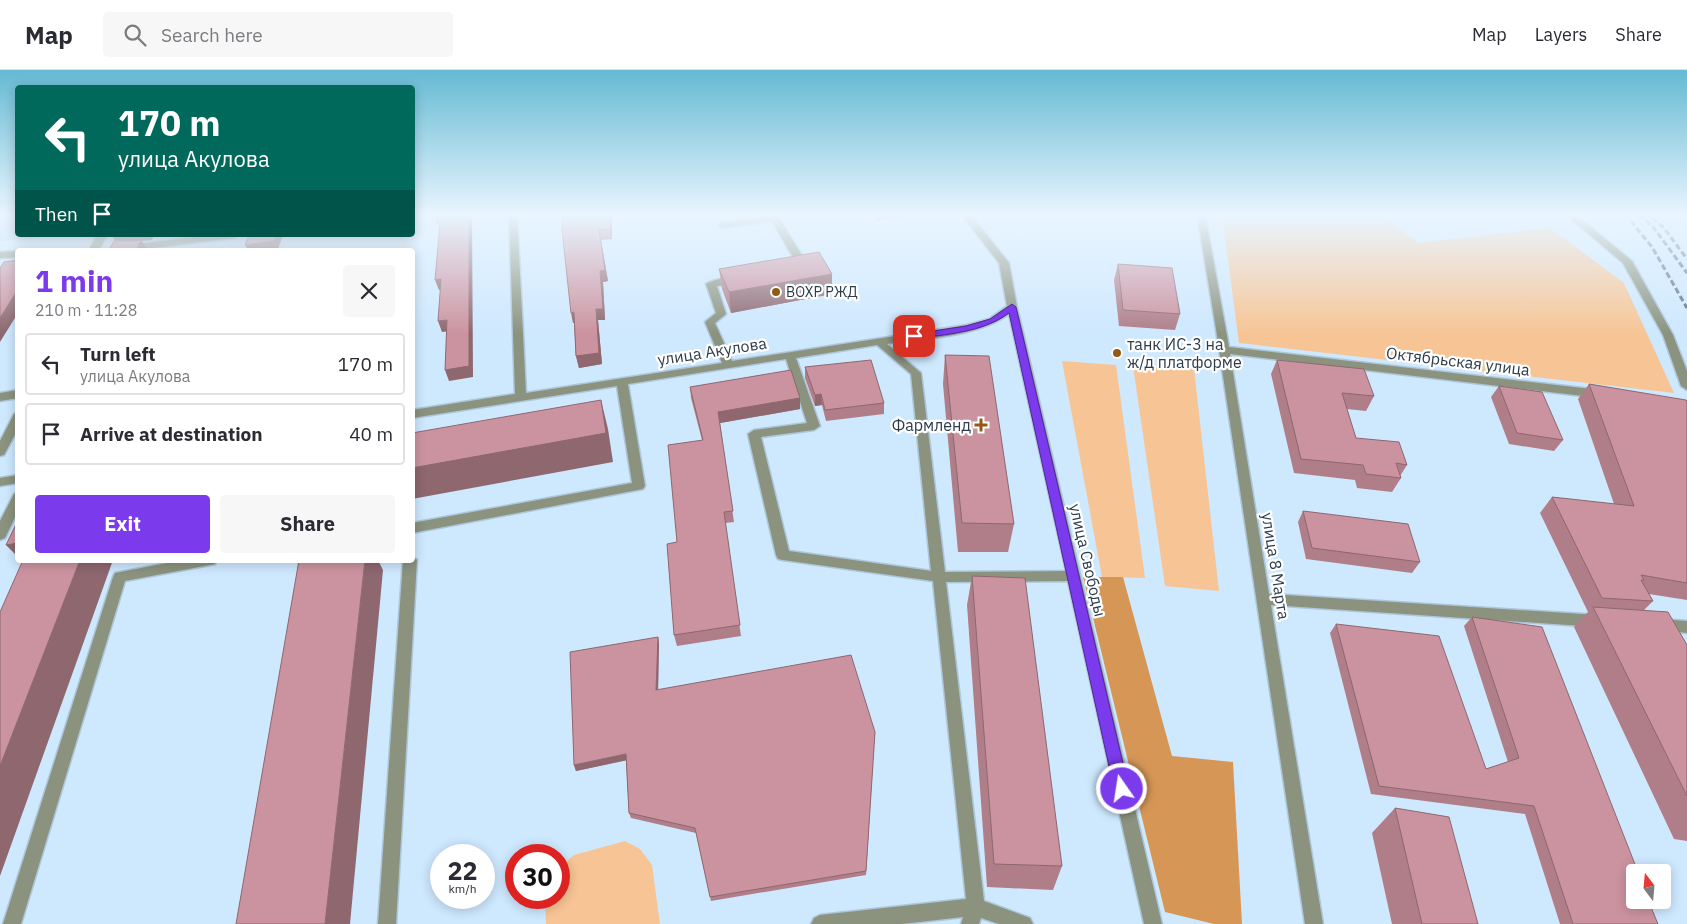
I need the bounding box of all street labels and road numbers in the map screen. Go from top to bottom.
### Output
street label: улица Акулова [656,332,768,370]
street label: Октябрьская улица [1385,342,1531,380]
street label: улица Свободы [1065,502,1111,618]
street label: улица 8 Марта [1258,511,1294,621]

